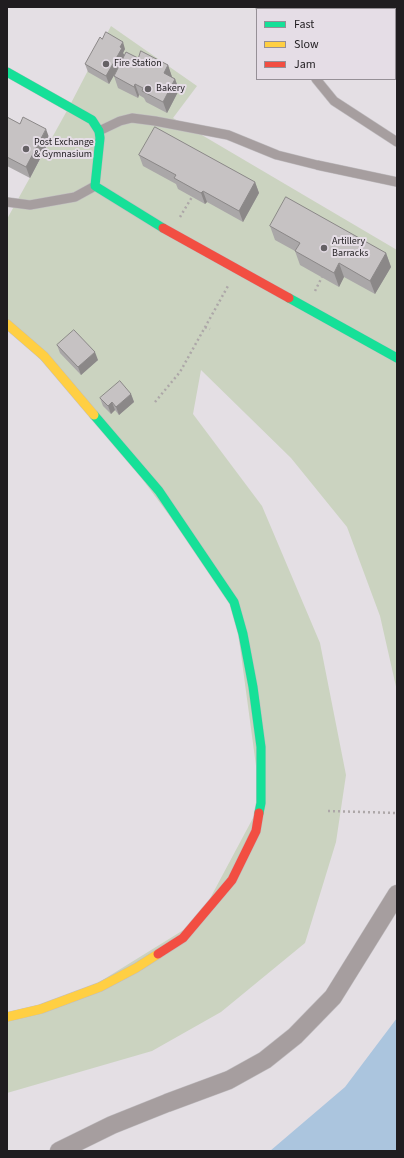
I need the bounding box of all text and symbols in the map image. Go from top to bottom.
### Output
legend [256,8,396,80]
text: Fast [294,16,314,33]
text: Slow [294,36,319,53]
text: Jam [294,56,316,73]
place label: Fire Station [114,58,162,70]
marker: Fire Station [101,59,111,69]
place label: Bakery [156,83,185,95]
marker: Bakery [143,84,153,94]
place label: Post Exchange & Gymnasium [34,137,94,160]
marker: Post Exchange & Gymnasium [21,144,31,154]
place label: Artillery Barracks [332,236,368,260]
marker: Artillery Barracks [319,243,329,253]

